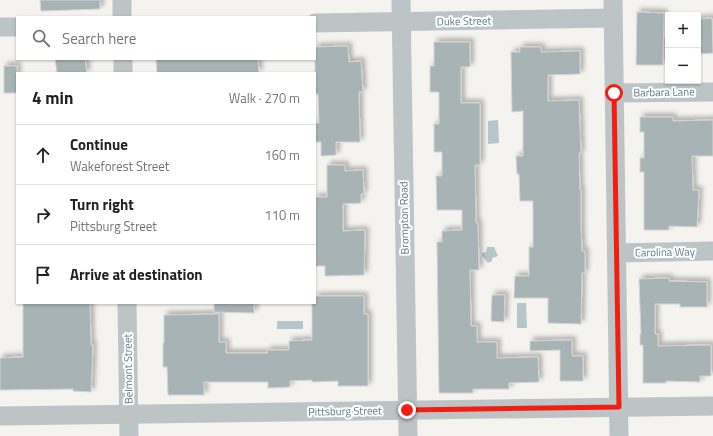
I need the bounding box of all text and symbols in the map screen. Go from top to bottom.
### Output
map controls [665,12,701,84]
button: + [665,12,701,48]
street label: Duke Street [437,13,491,29]
search box [16,16,316,60]
icon: search [30,27,52,49]
text: Search here [62,27,136,50]
button: − [665,48,701,84]
street label: Barbara Lane [633,83,695,101]
route start [605,84,623,102]
text: 4 min [32,85,73,111]
text: Walk · 270 m [229,88,300,108]
text: Continue [70,133,128,156]
icon: ahead [32,144,54,166]
text: 160 m [264,145,300,165]
text: Wakeforest Street [70,156,169,176]
street label: Brompton Road [395,181,413,255]
text: Turn right [70,193,134,216]
icon: right [32,204,54,226]
text: 110 m [264,205,300,225]
text: Pittsburg Street [70,216,157,236]
street label: Carolina Way [635,243,696,261]
text: Arrive at destination [70,263,203,286]
icon: arrive [32,264,54,286]
street label: Belmont Street [119,334,137,404]
route end [398,401,416,419]
street label: Pittsburg Street [308,402,382,420]

